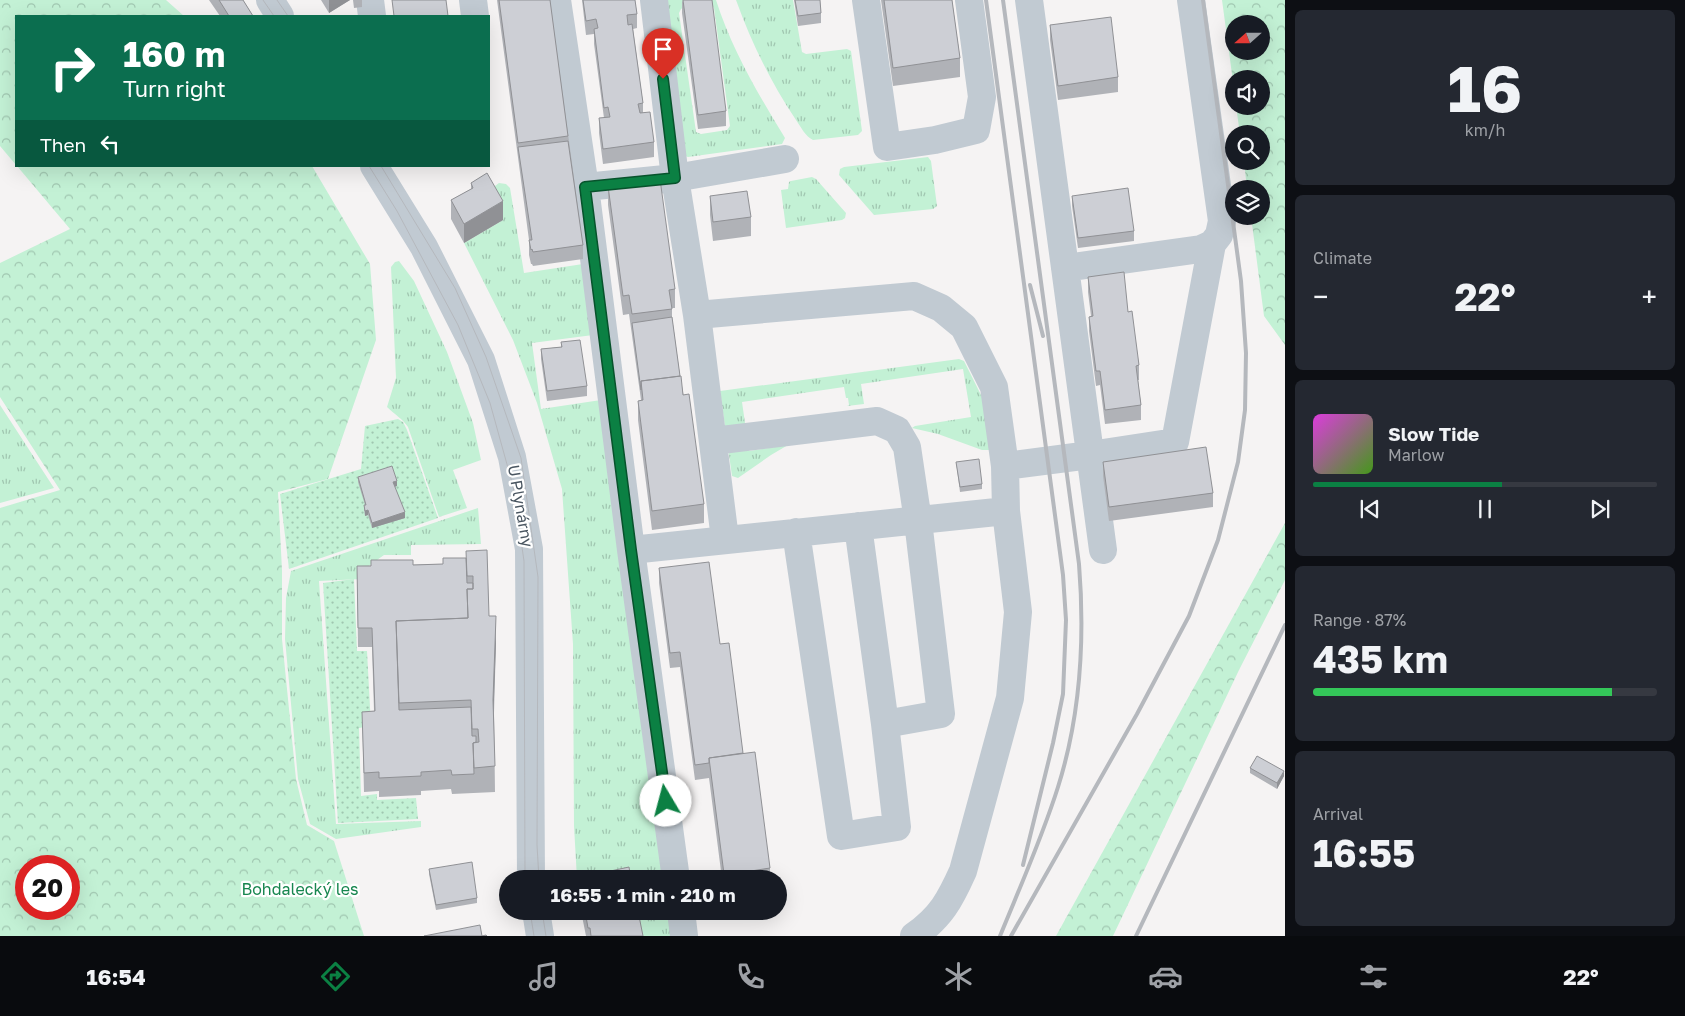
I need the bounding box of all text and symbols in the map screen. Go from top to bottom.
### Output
north arrow [1225,15,1270,60]
map controls [1225,15,1270,225]
pin [642,28,684,79]
text: 160 m [123,33,225,75]
icon: right [40,35,105,100]
icon: arrive [649,35,677,63]
text: 16 [1448,48,1522,126]
button: sound [1225,70,1270,115]
text: Turn right [123,75,226,102]
text: km/h [1465,120,1505,140]
button: search [1225,125,1270,170]
icon: left [96,130,124,158]
text: Then [40,133,86,156]
button: layers [1225,180,1270,225]
text: Climate [1313,248,1372,268]
text: 22° [1454,274,1516,319]
text: − [1313,280,1328,313]
text: + [1642,280,1657,313]
text: Slow Tide [1388,422,1479,445]
text: Marlow [1388,445,1444,465]
street label: U Plynárny [504,463,538,549]
icon: previous [1356,495,1384,523]
icon: pause [1471,495,1499,523]
icon: next [1586,495,1614,523]
text: Range · 87% [1313,610,1406,630]
text: 435 km [1313,636,1448,681]
position arrow [639,774,691,826]
text: Arrival [1313,804,1363,824]
text: 16:55 [1313,830,1415,875]
speed limit sign: 20 [15,855,80,920]
park label: Bohdalecký les [242,879,358,899]
text: 16:55 · 1 min · 210 m [550,883,736,906]
icon: directions [318,959,353,994]
icon: music [526,959,561,994]
icon: phone [733,959,768,994]
icon: climate [941,959,976,994]
icon: car [1148,959,1183,994]
icon: filters [1356,959,1391,994]
text: 16:54 [86,963,146,990]
text: 22° [1563,963,1599,990]

